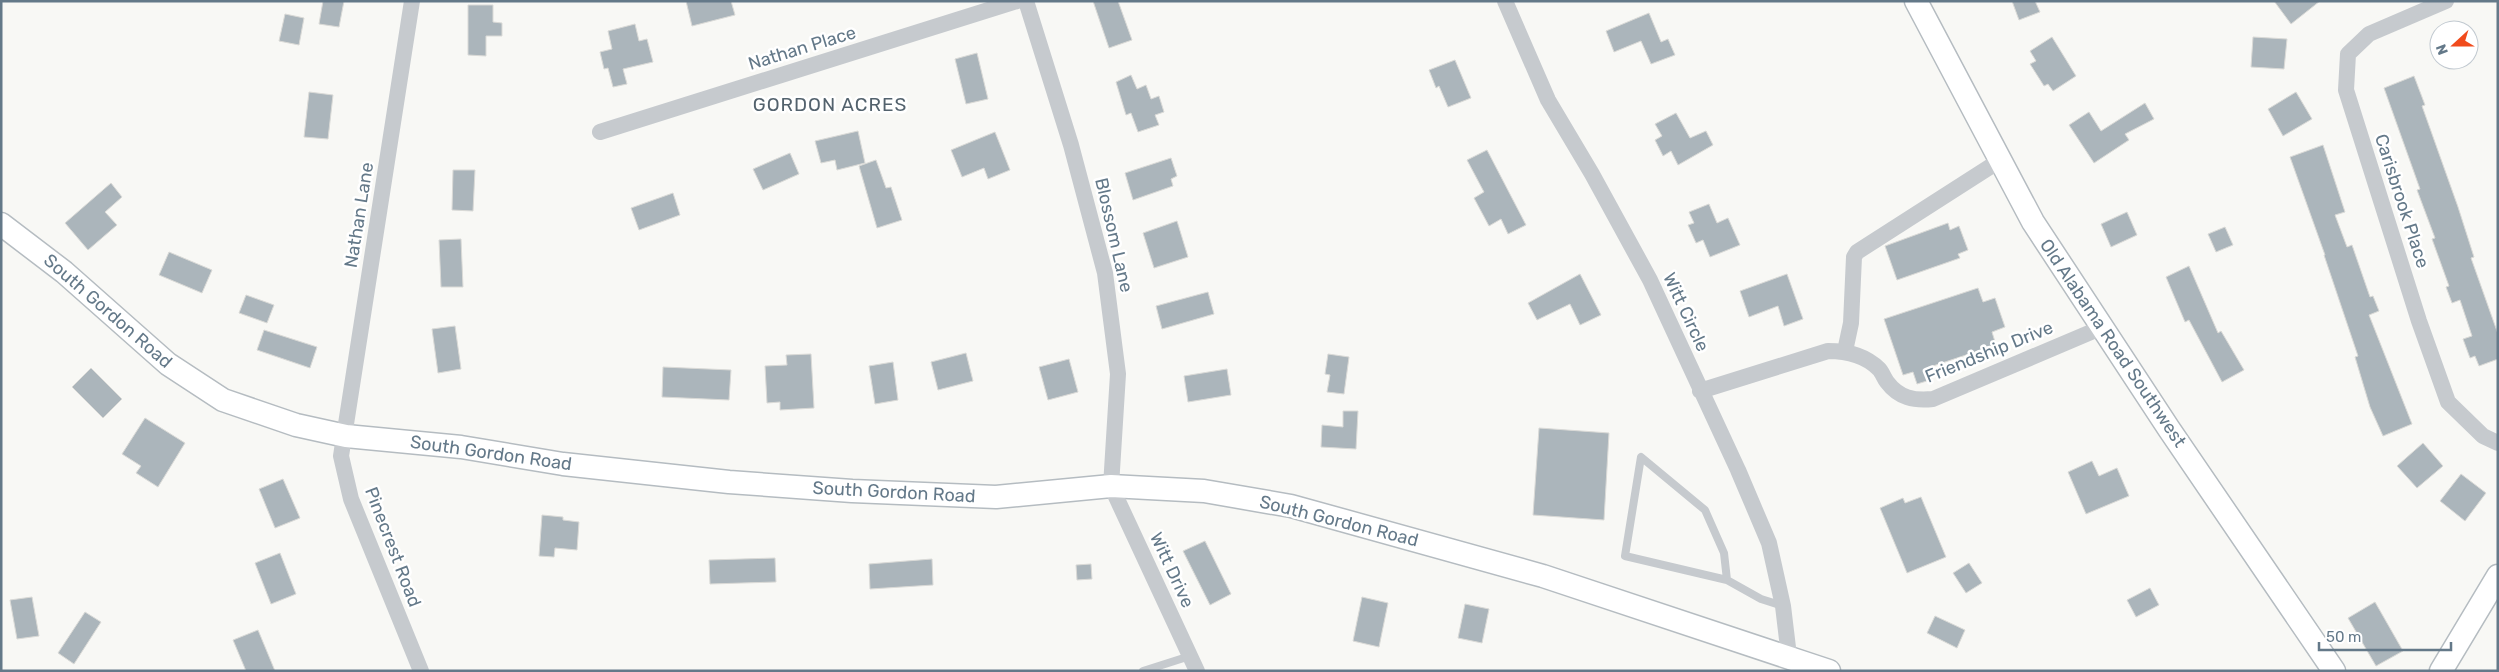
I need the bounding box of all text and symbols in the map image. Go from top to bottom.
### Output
north arrow [2429,20,2479,70]
street label: Nathan Place [745,21,859,75]
text: N [2433,42,2452,57]
district label: GORDON ACRES [753,93,907,116]
street label: Carisbrook Place [2370,131,2434,271]
street label: Nathan Lane [340,161,378,269]
street label: Blossom Lane [1090,176,1138,294]
street label: Old Alabama Road Southwest [2035,235,2191,451]
street label: South Gordon Road [39,249,177,373]
street label: Witt Circle [1658,269,1714,355]
street label: Friendship Drive [1922,316,2056,388]
street label: South Gordon Road [409,431,573,475]
street label: South Gordon Road [812,477,976,507]
street label: Pinecrest Road [360,484,426,610]
street label: South Gordon Road [1257,491,1421,551]
street label: Witt Drive [1145,529,1199,611]
scale bar [2319,620,2452,652]
text: 50 m [2326,628,2361,646]

